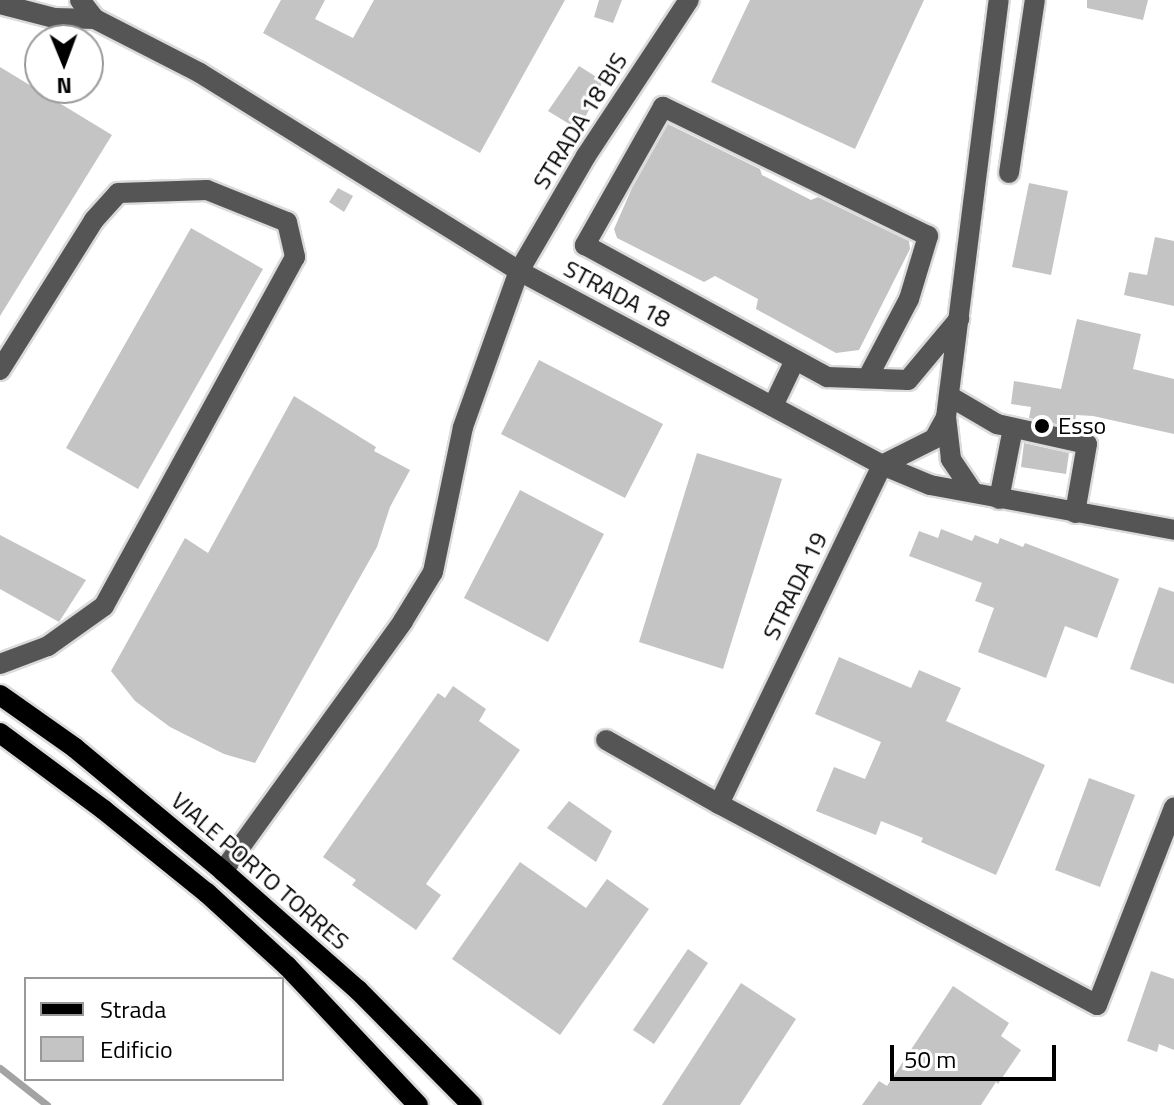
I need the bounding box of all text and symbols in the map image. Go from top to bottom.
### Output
north arrow [24,24,104,104]
street label: STRADA 18 BIS [527,48,633,194]
text: N [56,69,72,103]
street label: STRADA 18 [559,254,675,334]
place label: Esso [1058,412,1106,440]
marker: Esso [1033,417,1051,435]
street label: STRADA 19 [757,527,833,645]
street label: VIALE PORTO TORRES [165,786,355,956]
legend [24,977,284,1081]
text: Strada [100,991,166,1027]
scale bar [894,1029,1060,1079]
text: Edificio [100,1031,173,1067]
text: 50 m [904,1041,956,1077]

